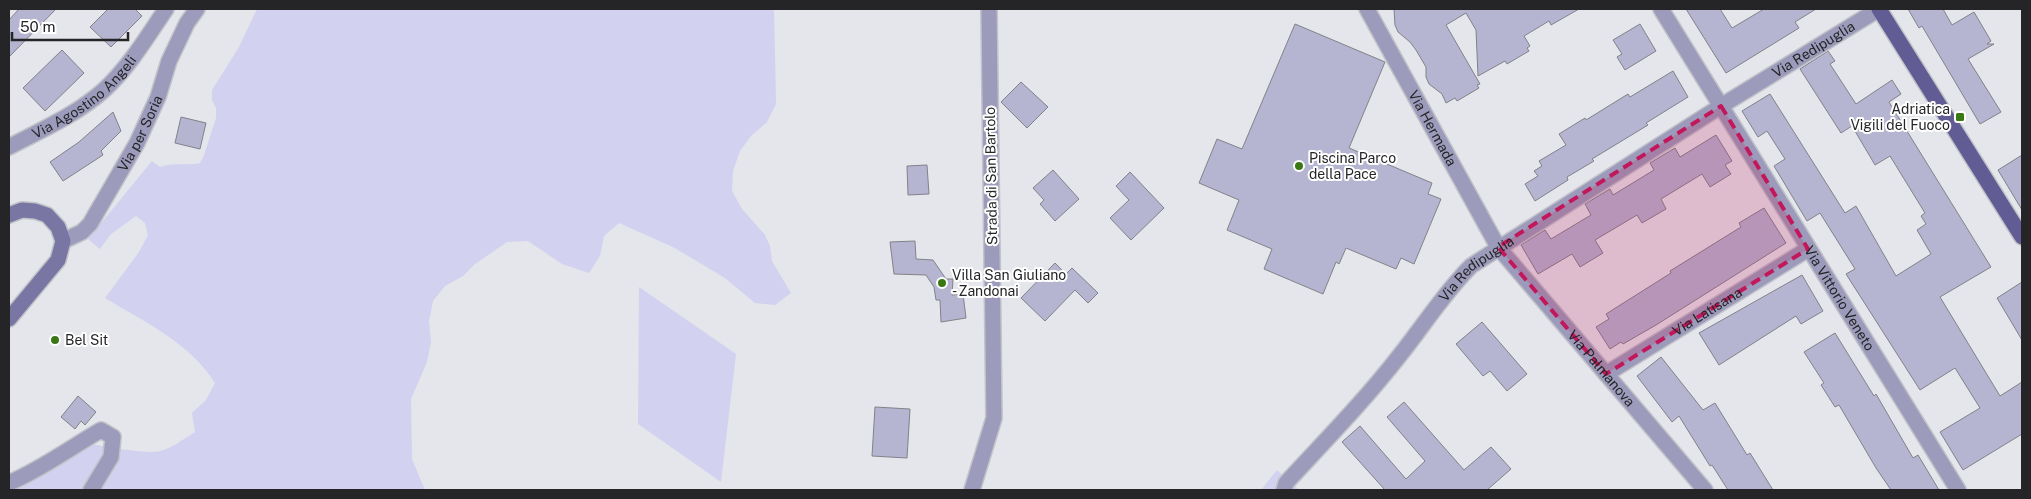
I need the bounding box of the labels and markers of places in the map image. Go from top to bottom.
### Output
place label: Adriatica Vigili del Fuoco [1850,101,1950,133]
marker: Adriatica Vigili del Fuoco [1954,111,1966,123]
place label: Piscina Parco della Pace [1309,150,1396,182]
marker: Piscina Parco della Pace [1293,160,1305,172]
place label: Villa San Giuliano - Zandonai [952,267,1066,299]
marker: Villa San Giuliano - Zandonai [936,277,948,289]
place label: Bel Sit [65,332,108,348]
marker: Bel Sit [49,334,61,346]

